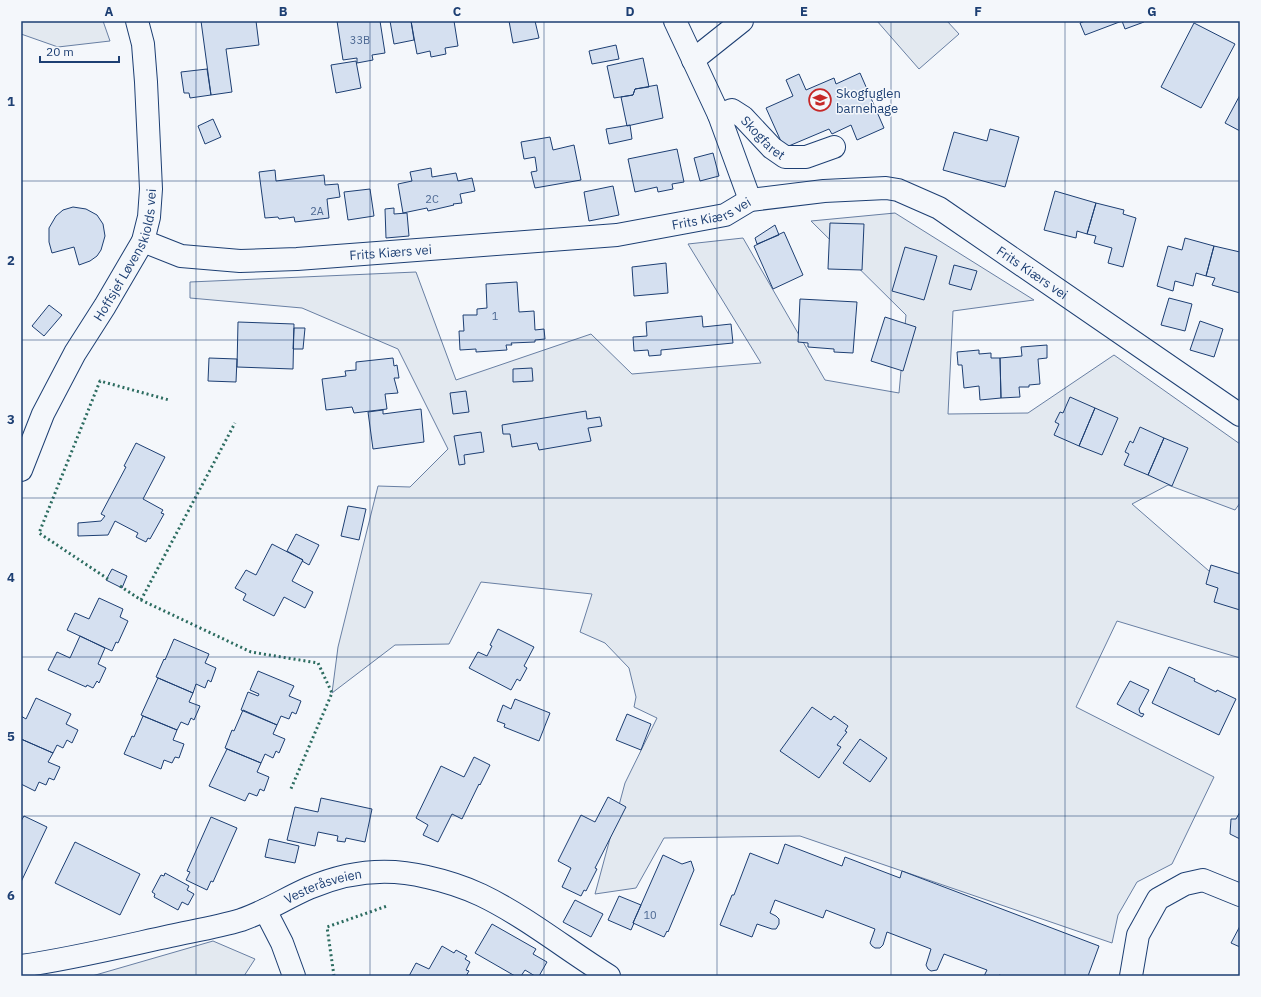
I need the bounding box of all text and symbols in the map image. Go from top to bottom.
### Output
text: A [105,3,114,20]
text: B [279,3,288,20]
text: C [453,3,462,20]
text: D [625,3,635,20]
text: E [800,3,808,20]
text: F [974,3,982,20]
text: G [1147,3,1157,20]
house number: 33B [350,33,370,47]
scale bar [40,38,119,64]
text: 20 m [46,44,74,59]
place label: Skogfuglen barnehage [836,85,901,117]
school or university icon: Skogfuglen barnehage [807,87,833,113]
text: 1 [7,93,15,110]
street label: Skogfaret [738,112,789,163]
street label: Hoffsjef Løvenskiolds vei [89,188,159,324]
house number: 2C [425,192,439,206]
street label: Frits Kiærs vei [670,193,754,233]
house number: 2A [310,204,324,218]
street label: Frits Kiærs vei [349,240,432,264]
street label: Frits Kiærs vei [994,242,1071,303]
text: 2 [7,252,15,269]
house number: 1 [492,309,499,323]
text: 3 [7,411,15,428]
text: 4 [7,569,15,586]
text: 5 [7,728,15,745]
street label: Vesteråsveien [281,865,363,907]
text: 6 [7,887,15,904]
house number: 10 [643,908,657,922]

